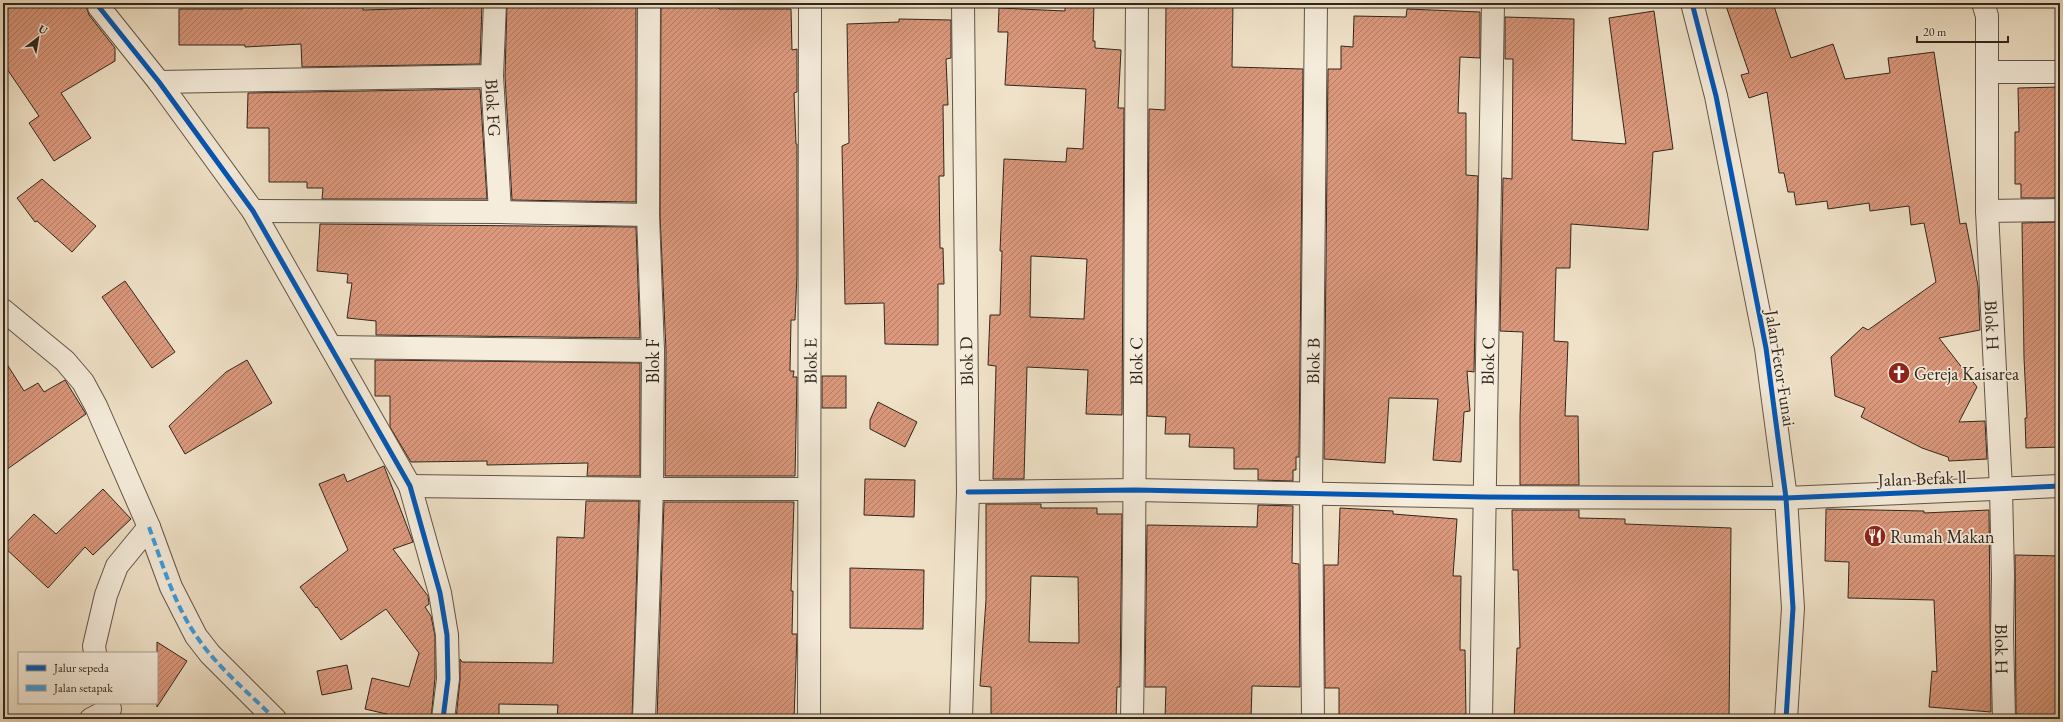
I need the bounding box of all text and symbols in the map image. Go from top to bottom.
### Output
north arrow [18,18,58,58]
scale bar [1917,18,2008,44]
text: U [36,21,51,38]
text: 20 m [1923,24,1947,40]
street label: Blok FG [481,78,507,137]
street label: Blok H [1980,300,2006,351]
street label: Jalan Fetor Funai [1760,306,1802,428]
street label: Blok D [954,336,978,386]
street label: Blok C [1124,337,1147,385]
street label: Blok C [1475,337,1499,385]
street label: Blok E [798,338,821,384]
street label: Blok B [1301,338,1324,384]
street label: Blok F [641,339,664,383]
church icon: Gereja Kaisarea [1886,360,1912,386]
place label: Gereja Kaisarea [1914,362,2020,385]
street label: Jalan Befak ll [1875,465,1967,491]
restaurant icon: Rumah Makan [1862,523,1888,549]
place label: Rumah Makan [1890,525,1995,548]
street label: Blok H [1990,624,2014,674]
legend [18,652,158,704]
text: Jalur sepeda [53,660,109,676]
text: Jalan setapak [53,680,113,696]

